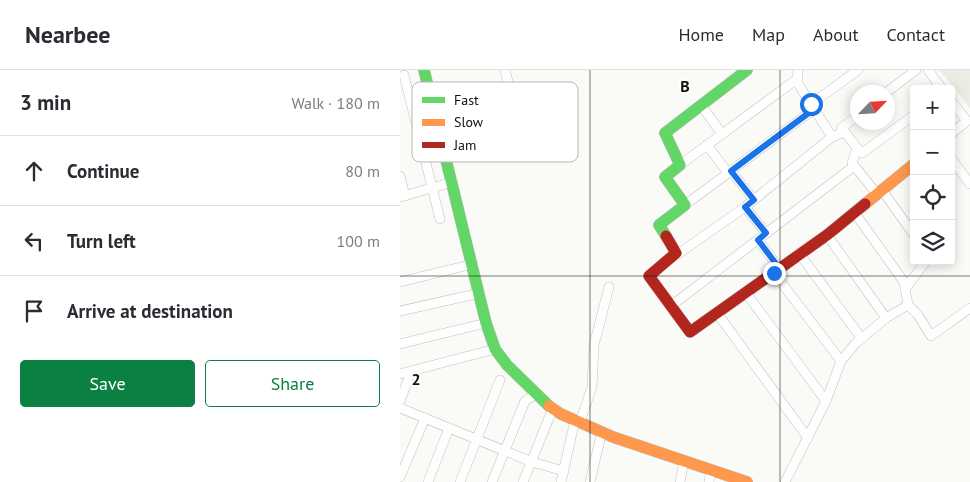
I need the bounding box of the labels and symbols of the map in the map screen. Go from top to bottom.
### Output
text: B [680,76,690,96]
legend [412,82,578,162]
north arrow [850,85,895,130]
text: Fast [454,91,479,109]
route start [800,93,823,116]
text: Slow [454,113,484,131]
text: Jam [453,136,476,154]
route end [763,262,786,285]
text: 2 [411,369,421,389]

